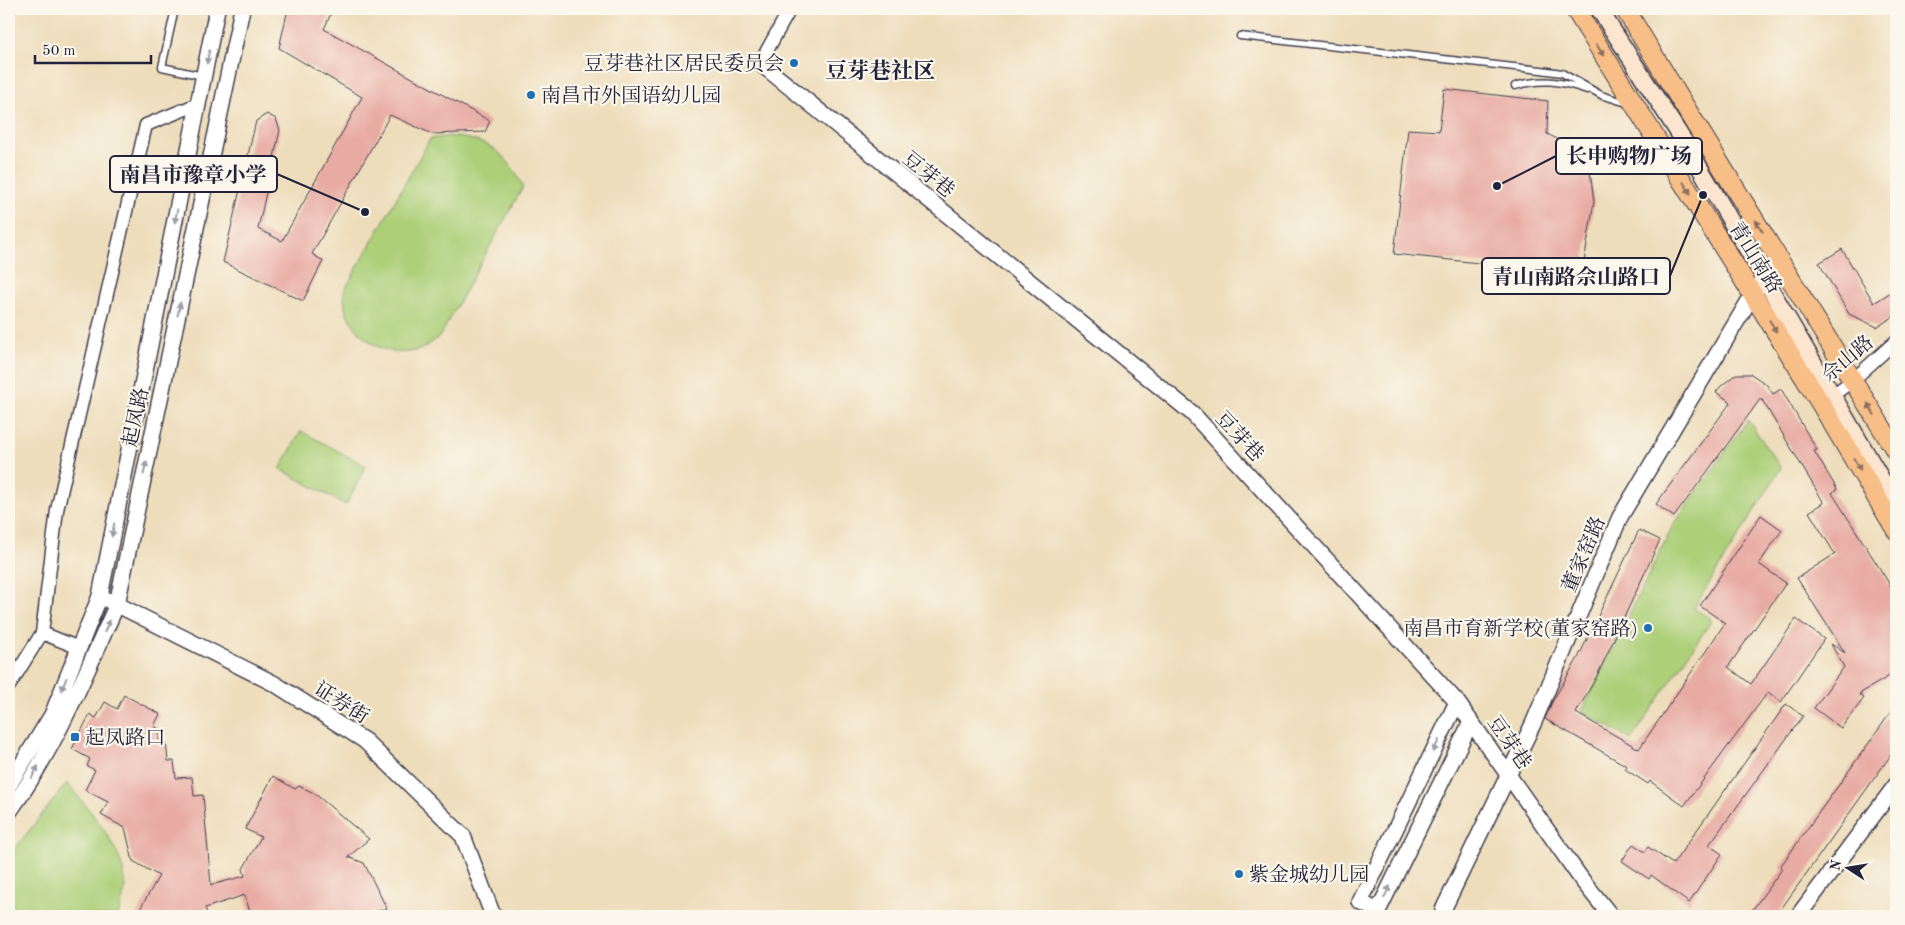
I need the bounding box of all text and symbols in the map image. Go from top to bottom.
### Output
scale bar [35,32,151,64]
text: 50 m [42,44,76,59]
one-way arrow [1596,44,1605,57]
one-way arrow [204,49,212,64]
place label: 豆芽巷社区居民委员会 [584,53,784,75]
marker: 豆芽巷社区居民委员会 [788,57,800,69]
district label: 豆芽巷社区 [825,59,935,83]
place label: 南昌市外国语幼儿园 [541,85,721,107]
marker: 南昌市外国语幼儿园 [525,89,537,101]
callout: 长申购物广场 [1556,138,1702,174]
text: 长申购物广场 [1566,145,1692,168]
street label: 豆芽巷 [898,147,959,202]
callout: 南昌市豫章小学 [110,156,277,192]
text: 南昌市豫章小学 [120,163,267,187]
one-way arrow [1682,181,1691,194]
one-way arrow [172,208,180,223]
street label: 青山南路 [1725,218,1786,297]
one-way arrow [1755,219,1764,232]
callout: 青山南路佘山路口 [1482,258,1670,294]
text: 青山南路佘山路口 [1492,266,1660,289]
one-way arrow [175,301,183,317]
one-way arrow [1768,319,1777,332]
street label: 佘山路 [1818,331,1878,386]
street label: 起凤路 [119,386,153,449]
one-way arrow [1866,403,1875,416]
street label: 豆芽巷 [1211,407,1268,466]
one-way arrow [1853,458,1862,471]
one-way arrow [141,461,149,476]
street label: 董家窑路 [1558,513,1610,596]
one-way arrow [109,522,117,538]
place label: 南昌市育新学校(董家窑路) [1403,618,1638,640]
one-way arrow [104,619,112,633]
marker: 南昌市育新学校(董家窑路) [1642,622,1654,634]
one-way arrow [60,677,68,692]
street label: 证券街 [310,678,373,728]
street label: 豆芽巷 [1483,712,1535,773]
place label: 起凤路口 [85,727,165,749]
marker: 起凤路口 [69,731,81,743]
one-way arrow [1432,739,1440,753]
one-way arrow [31,764,39,779]
north arrow [1822,842,1872,892]
text: N [1828,859,1844,872]
place label: 紫金城幼儿园 [1249,864,1369,886]
marker: 紫金城幼儿园 [1233,868,1245,880]
one-way arrow [1383,885,1391,900]

